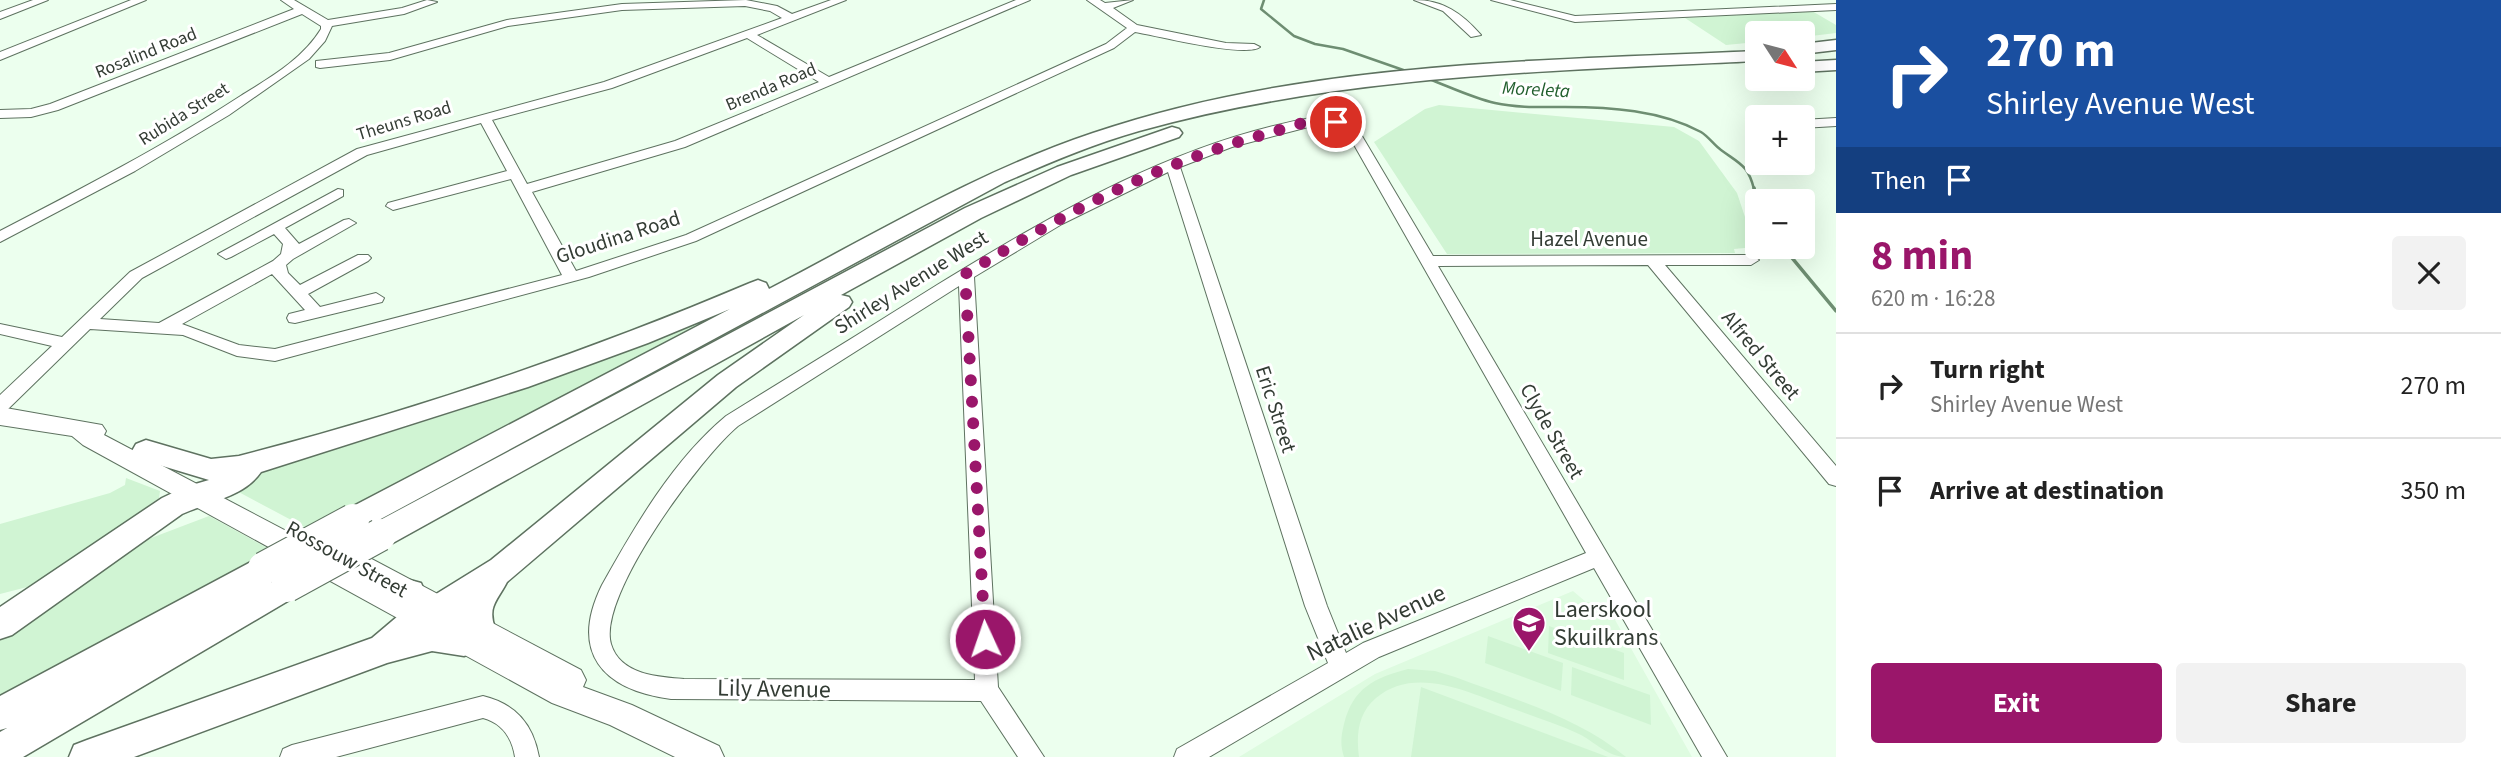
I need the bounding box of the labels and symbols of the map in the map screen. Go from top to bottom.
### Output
street label: Rosalind Road [91,21,201,85]
north arrow [1745,21,1815,91]
street label: Brenda Road [722,57,820,117]
water label: Moreleta [1501,75,1571,105]
street label: Rubida Street [134,76,234,152]
pin [1306,92,1366,152]
street label: Theuns Road [354,95,454,147]
street label: Gloudina Road [552,203,684,271]
street label: Shirley Avenue West [828,223,994,341]
street label: Hazel Avenue [1530,224,1648,254]
street label: Alfred Street [1715,304,1807,406]
street label: Eric Street [1248,362,1304,456]
street label: Clyde Street [1513,378,1591,484]
street label: Rossouw Street [281,513,413,605]
street label: Natalie Avenue [1301,576,1451,670]
place label: Laerskool Skuilkrans [1554,592,1658,655]
position arrow [948,602,1022,676]
school or university icon: Laerskool Skuilkrans [1510,604,1548,653]
street label: Lily Avenue [717,671,831,707]

